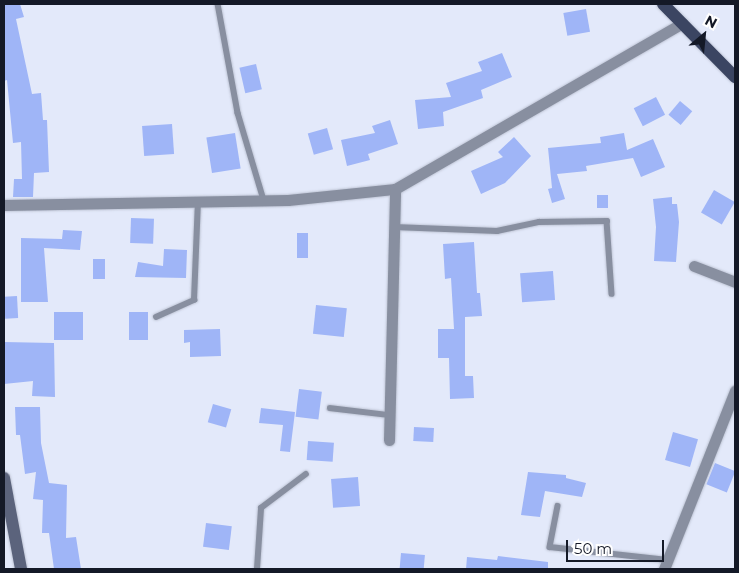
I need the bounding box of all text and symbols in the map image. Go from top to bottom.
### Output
north arrow [679,10,729,60]
text: N [702,11,720,32]
scale bar [569,530,666,562]
text: 50 m [574,539,612,558]

